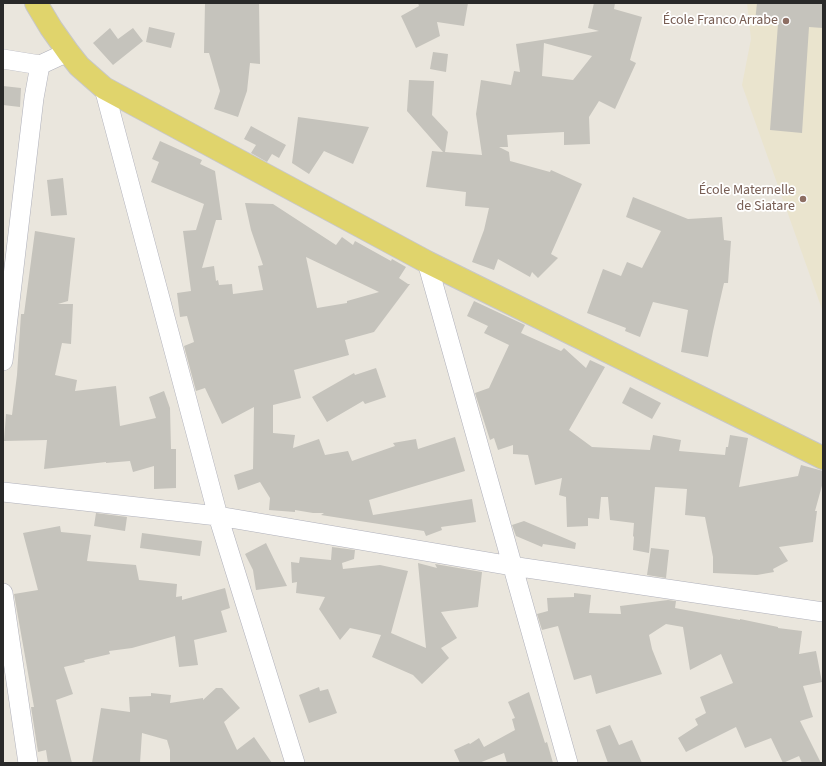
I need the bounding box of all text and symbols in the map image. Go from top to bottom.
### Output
place label: École Franco Arrabe [663,13,778,29]
marker: École Franco Arrabe [781,16,791,26]
place label: École Maternelle de Siatare [699,183,795,216]
marker: École Maternelle de Siatare [798,194,808,204]

